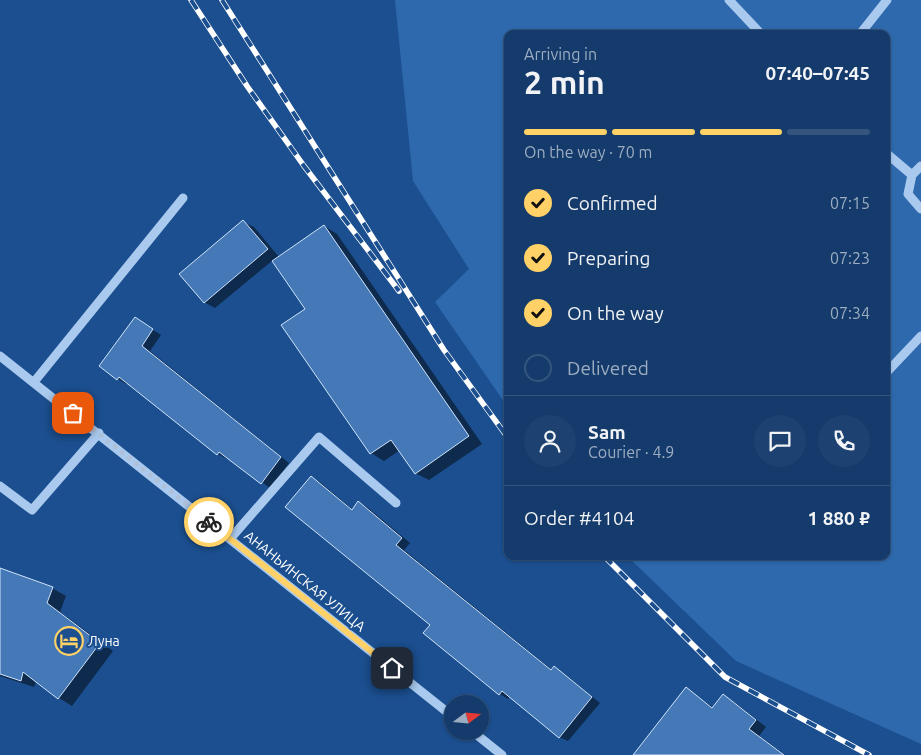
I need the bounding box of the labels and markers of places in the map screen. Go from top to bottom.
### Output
pin [52,392,94,434]
hotel icon: Луна [54,626,84,656]
place label: Луна [88,633,120,649]
pin [371,647,413,689]

